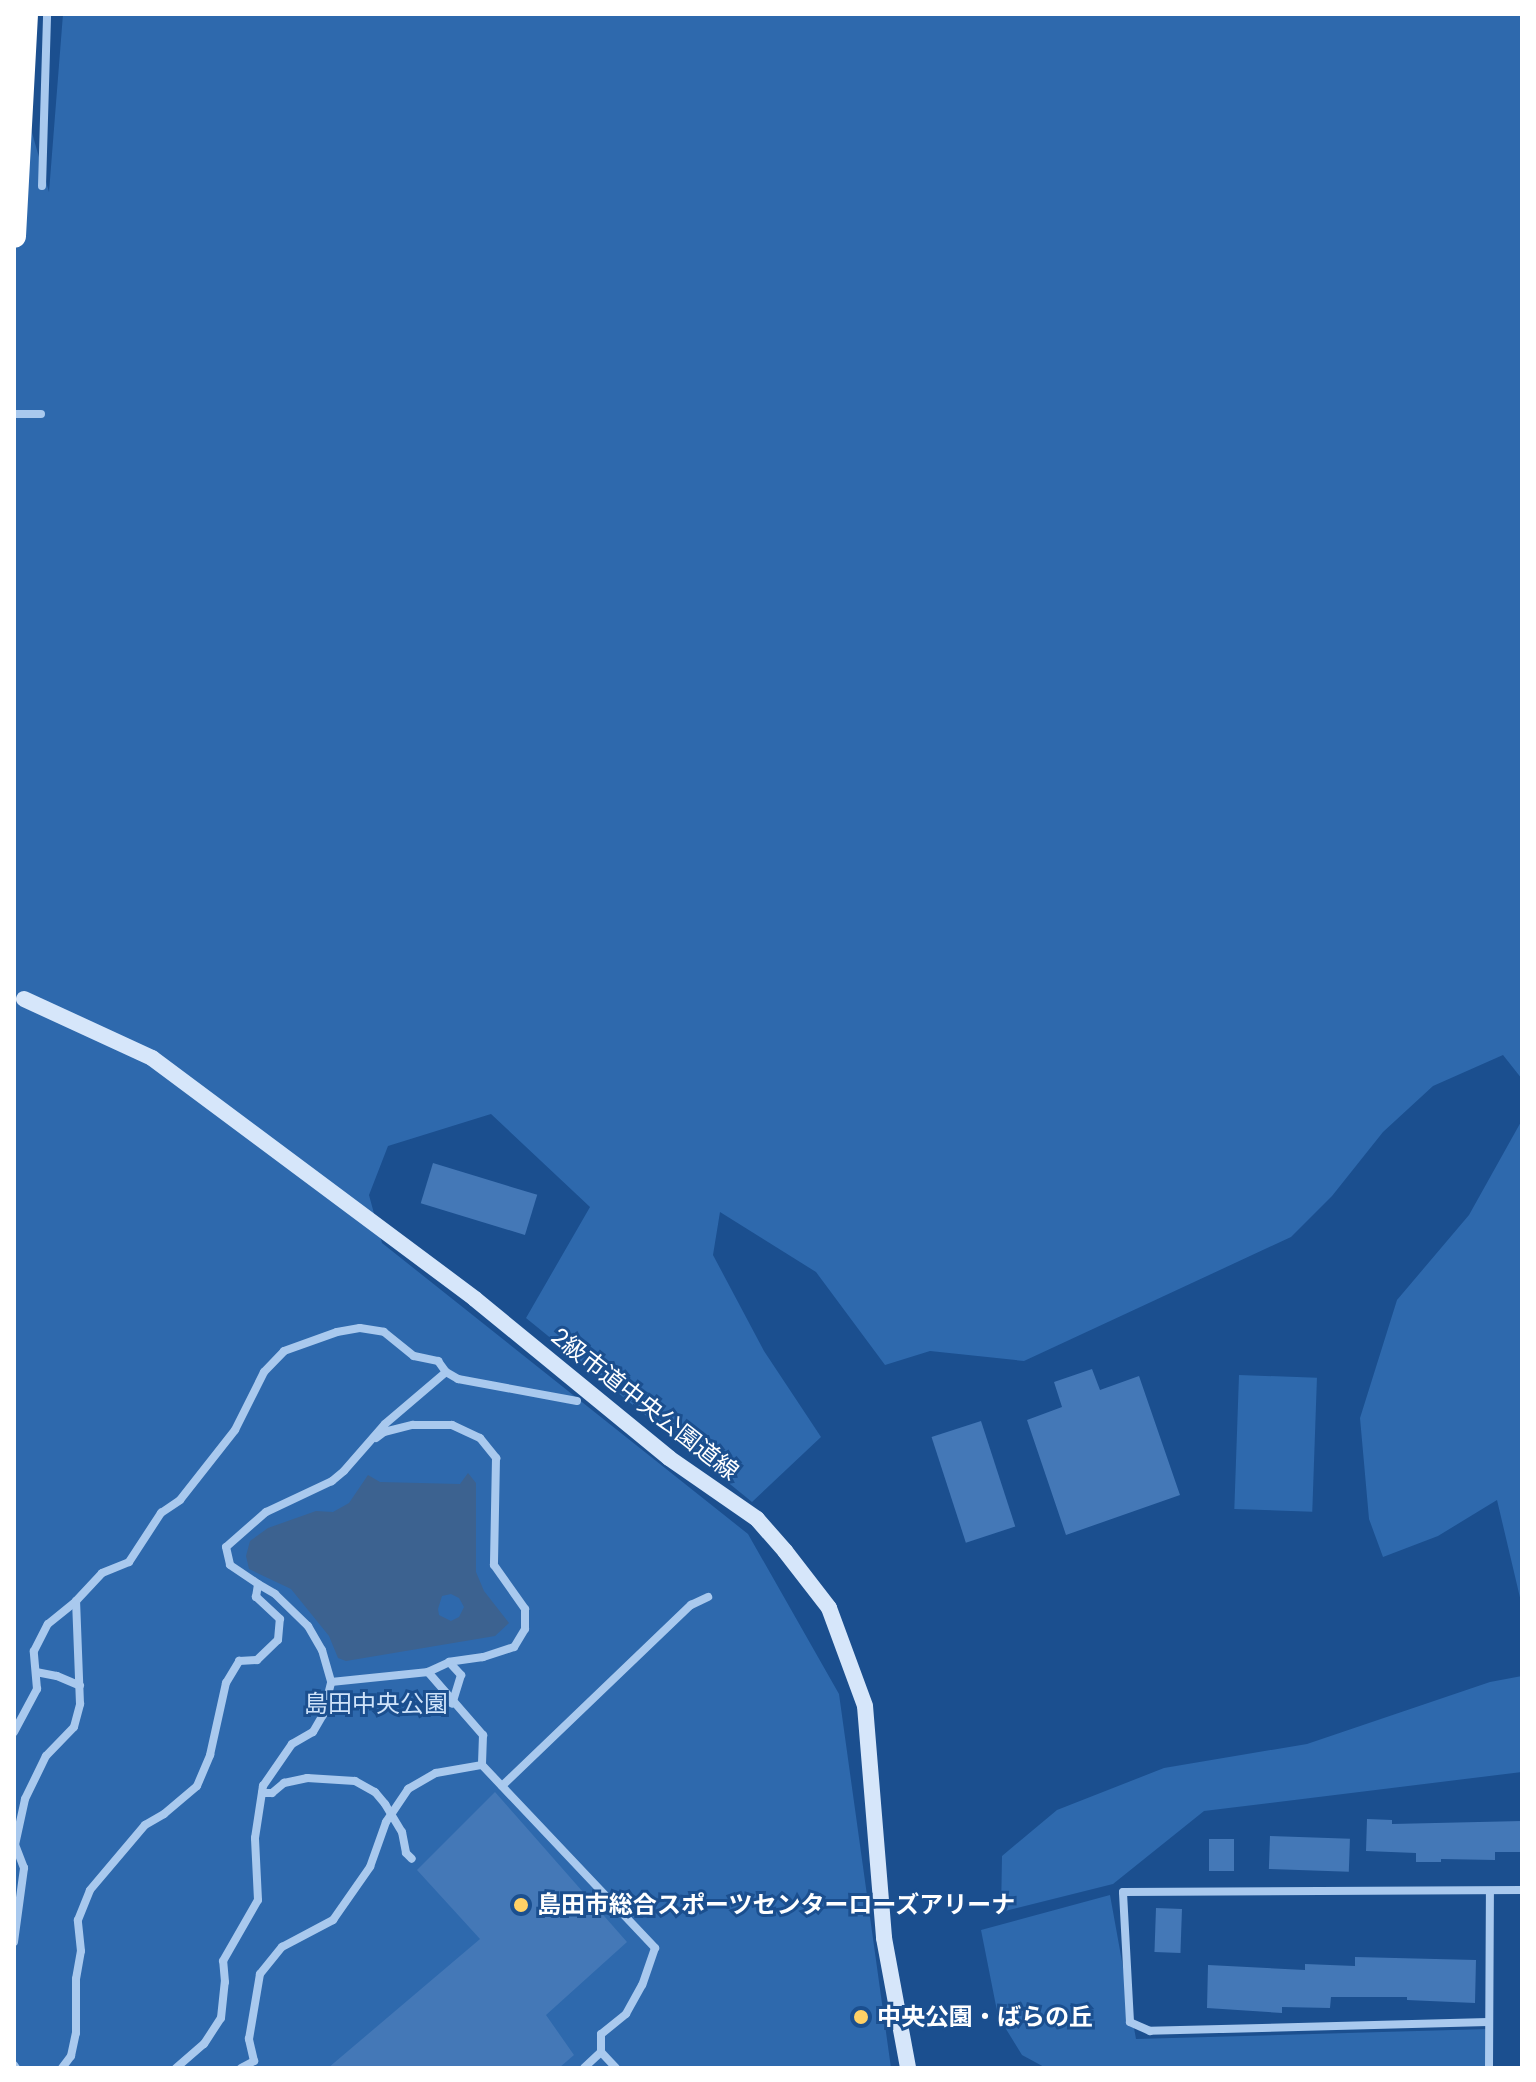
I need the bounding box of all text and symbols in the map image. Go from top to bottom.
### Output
street label: 2級市道中央公園道線 [546,1322,744,1486]
park label: 島田中央公園 [304,1690,448,1718]
place label: 島田市総合スポーツセンターローズアリーナ [537,1891,1017,1919]
marker: 島田市総合スポーツセンターローズアリーナ [512,1896,530,1914]
place label: 中央公園・ばらの丘 [877,2003,1093,2031]
marker: 中央公園・ばらの丘 [852,2008,870,2026]

